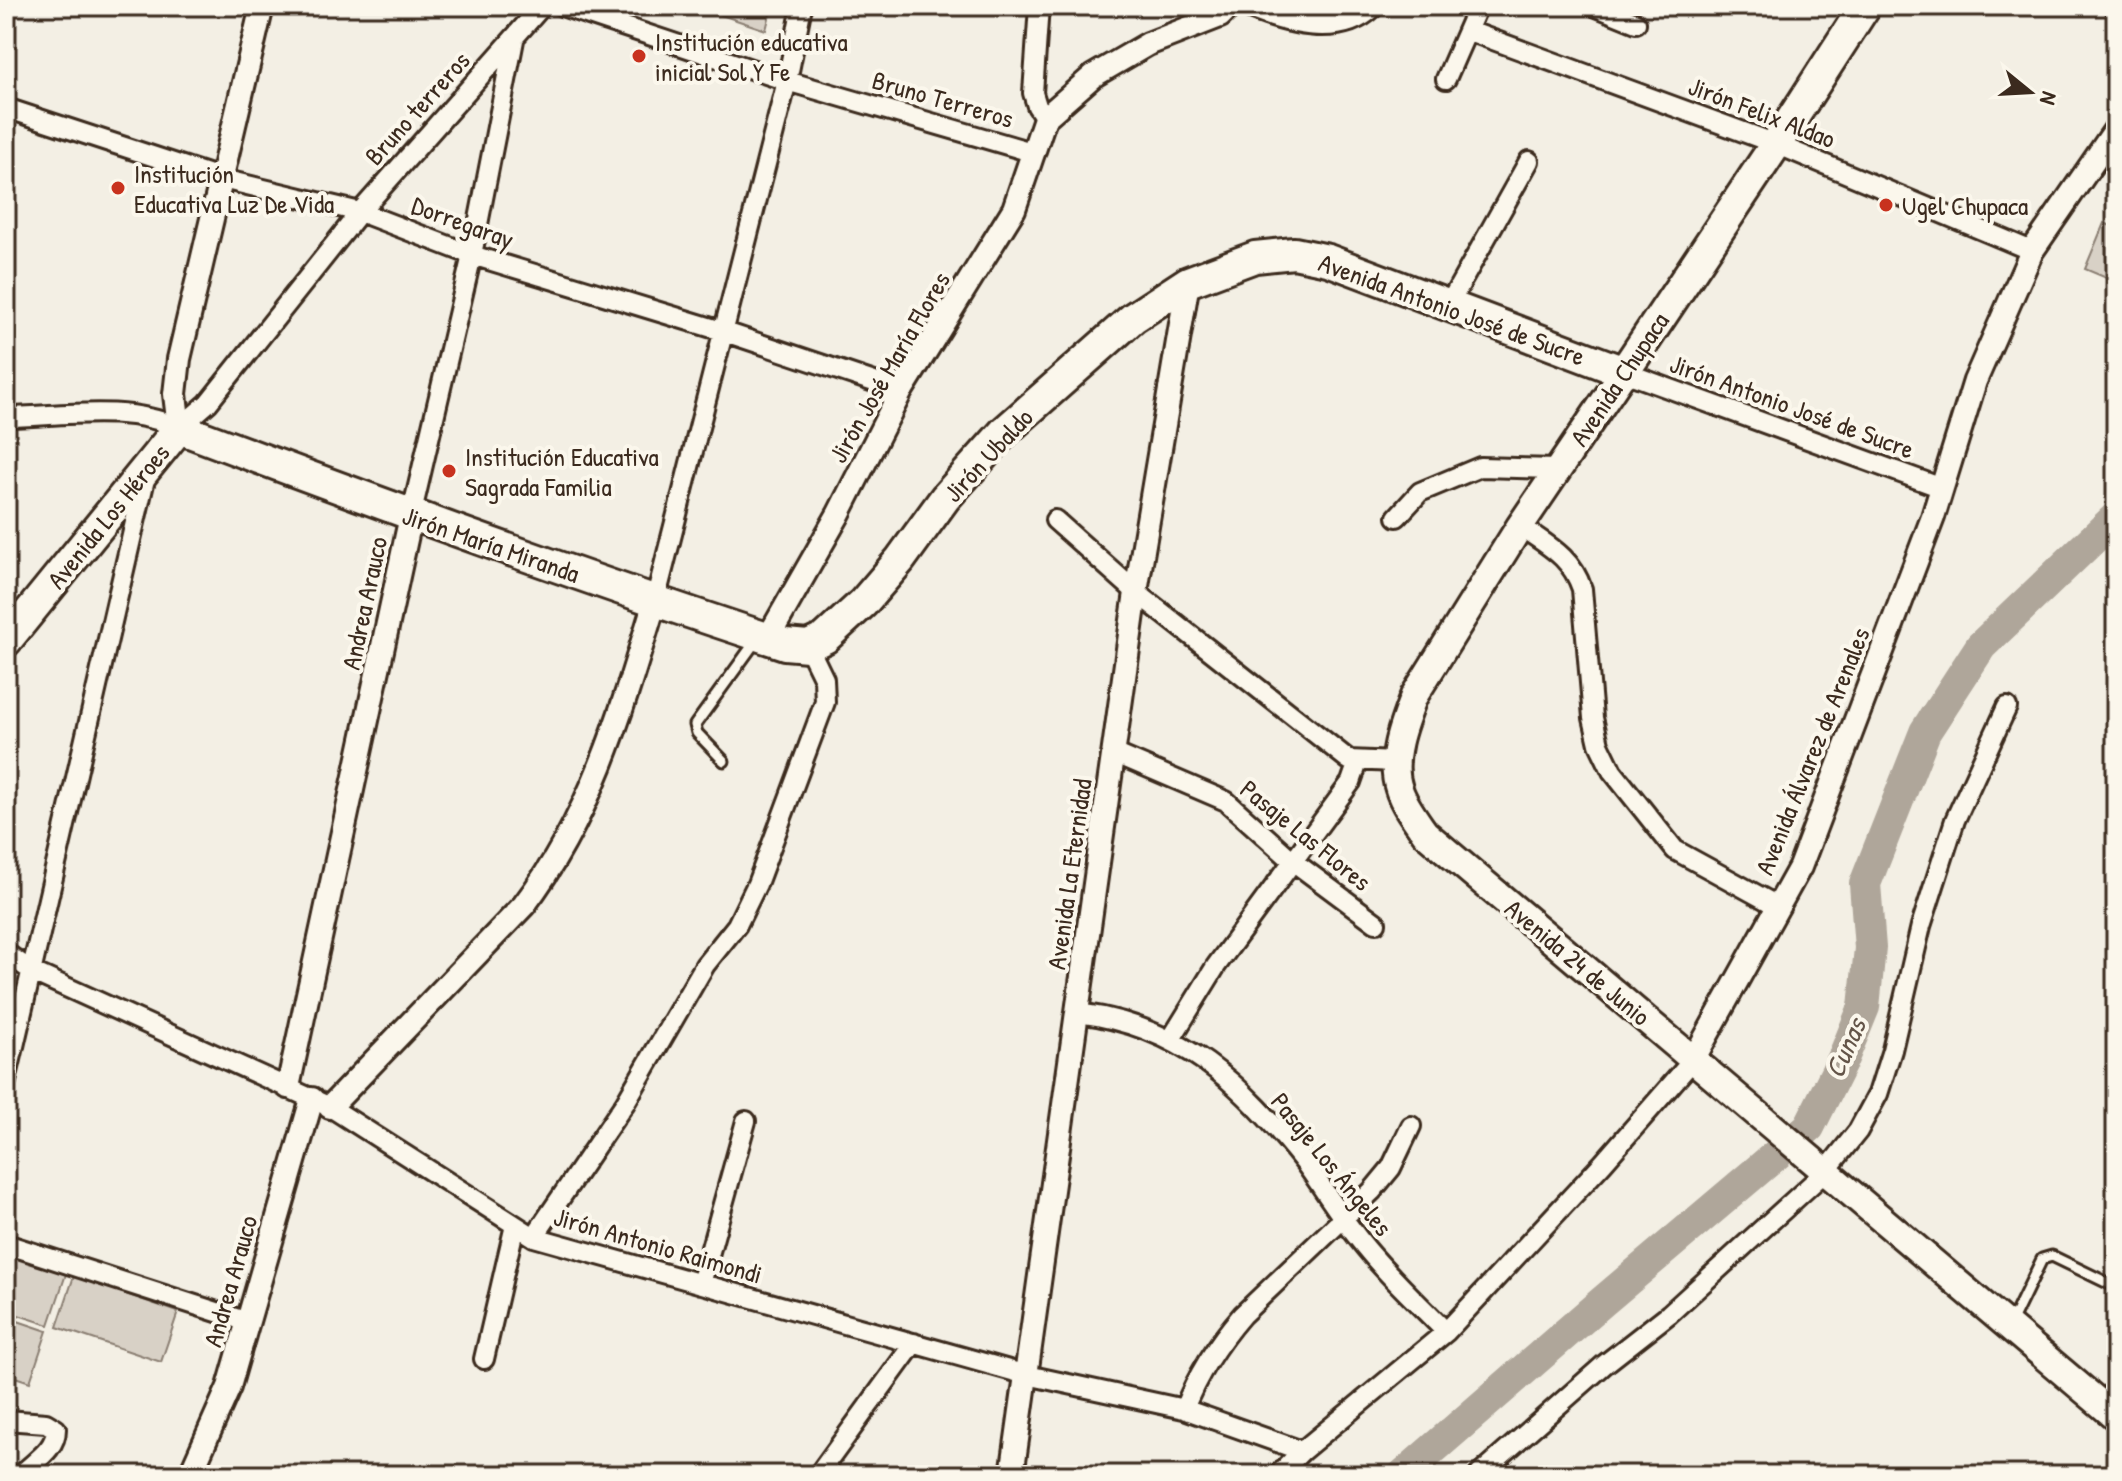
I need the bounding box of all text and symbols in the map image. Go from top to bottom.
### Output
place label: Institución educativa inicial Sol Y Fe [655,24,848,89]
street label: Bruno terreros [356,44,478,172]
marker: Institución educativa inicial Sol Y Fe [630,47,648,65]
north arrow [1990,52,2070,132]
street label: Bruno Terreros [868,62,1018,136]
street label: Jirón Felix Aldao [1684,68,1840,156]
text: N [2033,88,2065,109]
place label: Institución Educativa Luz De Vida [134,156,334,221]
marker: Institución Educativa Luz De Vida [109,179,127,197]
street label: Dorregaray [407,187,519,257]
place label: Ugel Chupaca [1902,188,2028,223]
marker: Ugel Chupaca [1877,196,1895,214]
street label: Avenida Antonio José de Sucre [1314,245,1590,373]
street label: Jirón José María Flores [820,265,958,469]
street label: Avenida Chupaca [1561,305,1677,453]
street label: Jirón Antonio José de Sucre [1665,346,1919,466]
street label: Jirón Ubaldo [936,400,1040,510]
street label: Avenida Los Héroes [39,436,177,596]
place label: Institución Educativa Sagrada Familia [465,439,659,504]
marker: Institución Educativa Sagrada Familia [440,462,458,480]
street label: Jirón María Miranda [398,497,584,591]
street label: Andrea Arauco [333,533,395,673]
street label: Avenida Álvarez de Arenales [1746,622,1878,880]
street label: Pasaje Las Flores [1233,771,1379,899]
street label: Avenida La Eternidad [1038,776,1100,972]
street label: Avenida 24 de Junio [1498,891,1658,1033]
water label: Cunas [1815,1010,1876,1084]
street label: Pasaje Los Ángeles [1263,1085,1401,1243]
street label: Jirón Antonio Raimondi [550,1199,766,1291]
street label: Andrea Arauco [195,1211,265,1351]

